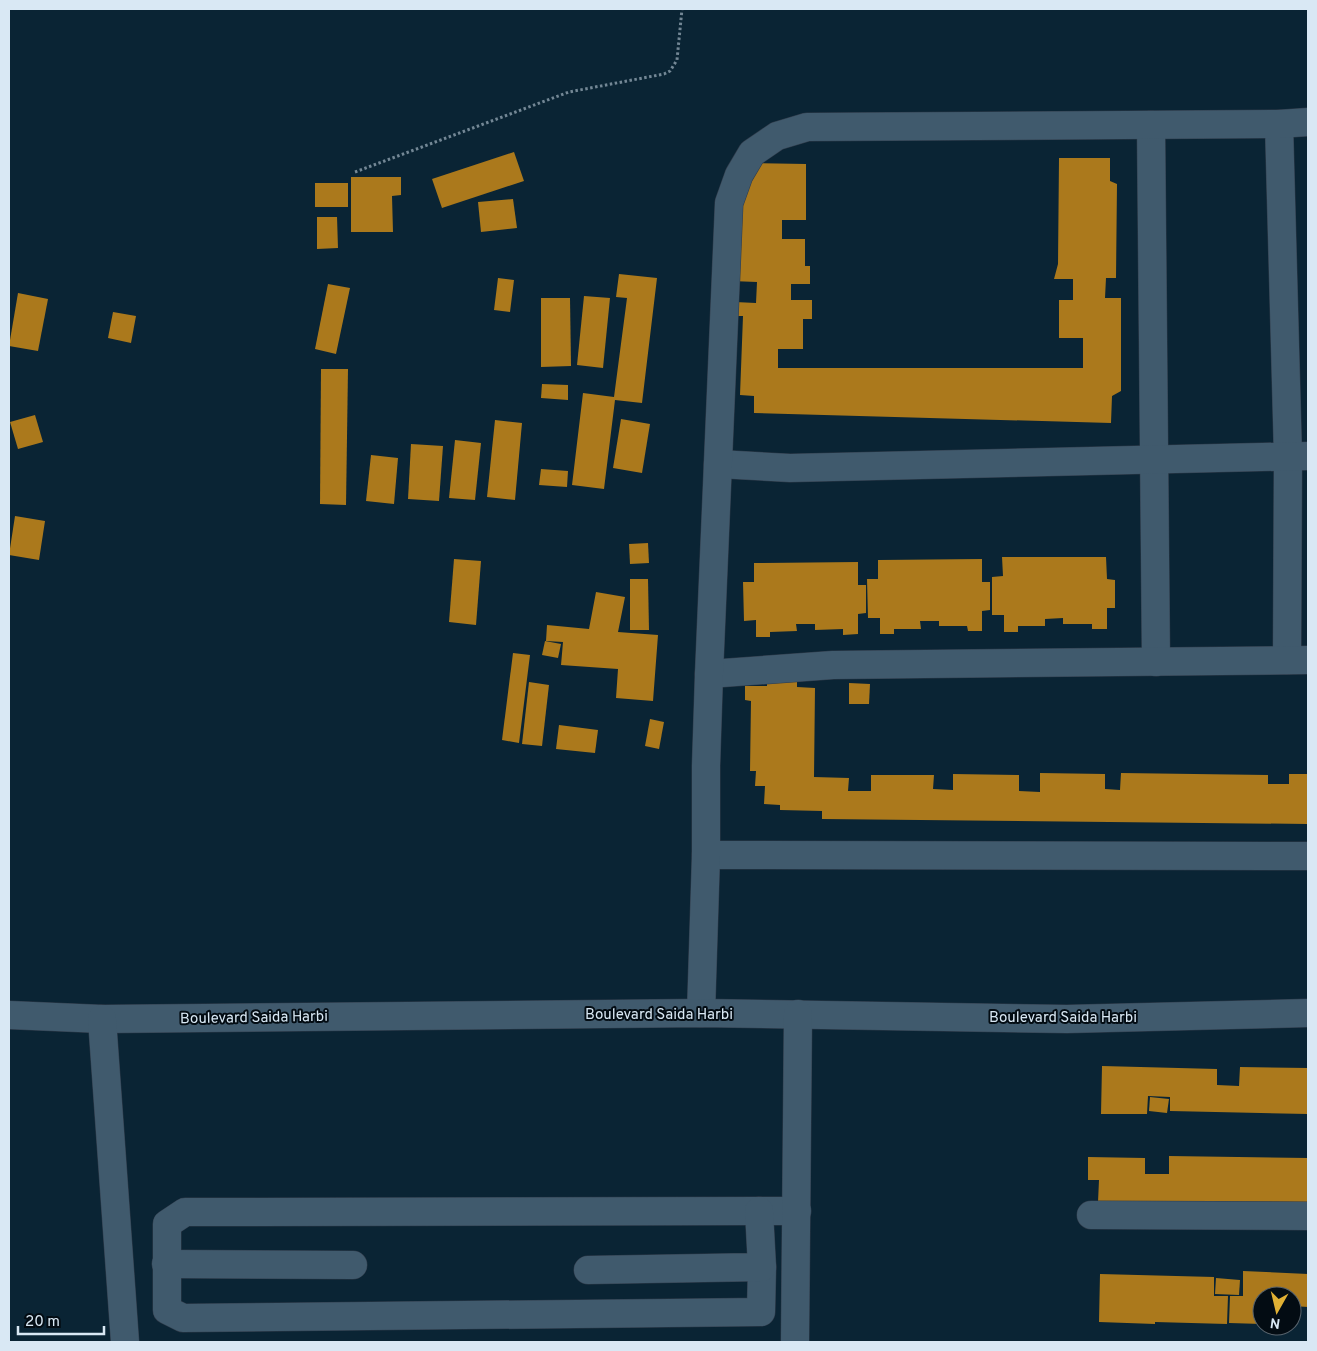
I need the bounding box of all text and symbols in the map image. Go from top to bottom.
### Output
street label: Boulevard Saida Harbi [585,1006,733,1025]
street label: Boulevard Saida Harbi [180,1008,328,1029]
street label: Boulevard Saida Harbi [989,1009,1137,1028]
north arrow [1252,1286,1302,1336]
scale bar [18,1304,104,1336]
text: 20 m [25,1313,60,1332]
text: N [1269,1313,1282,1332]

